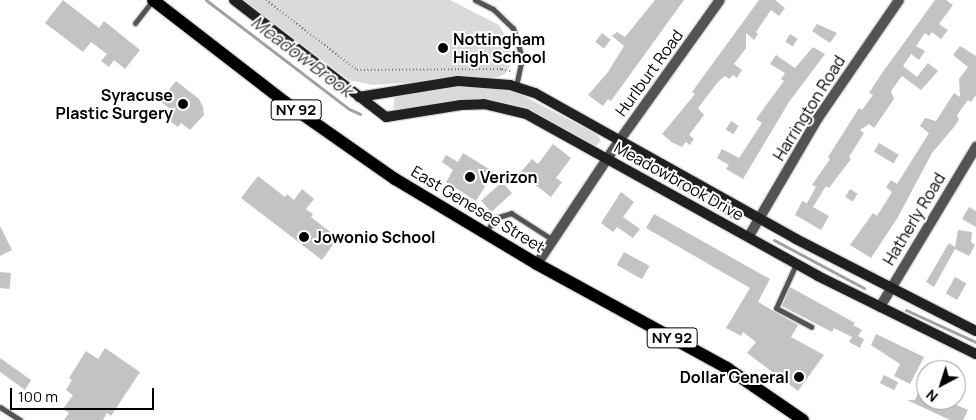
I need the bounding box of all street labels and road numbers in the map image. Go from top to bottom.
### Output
street label: Hurlburt Road [611,26,687,120]
street label: Harrington Road [769,52,849,164]
road number: NY 92 [270,98,322,122]
street label: Meadowbrook Drive [611,137,747,225]
street label: East Genesee Street [408,161,548,257]
street label: Hatherly Road [879,169,949,269]
road number: NY 92 [646,326,698,350]

